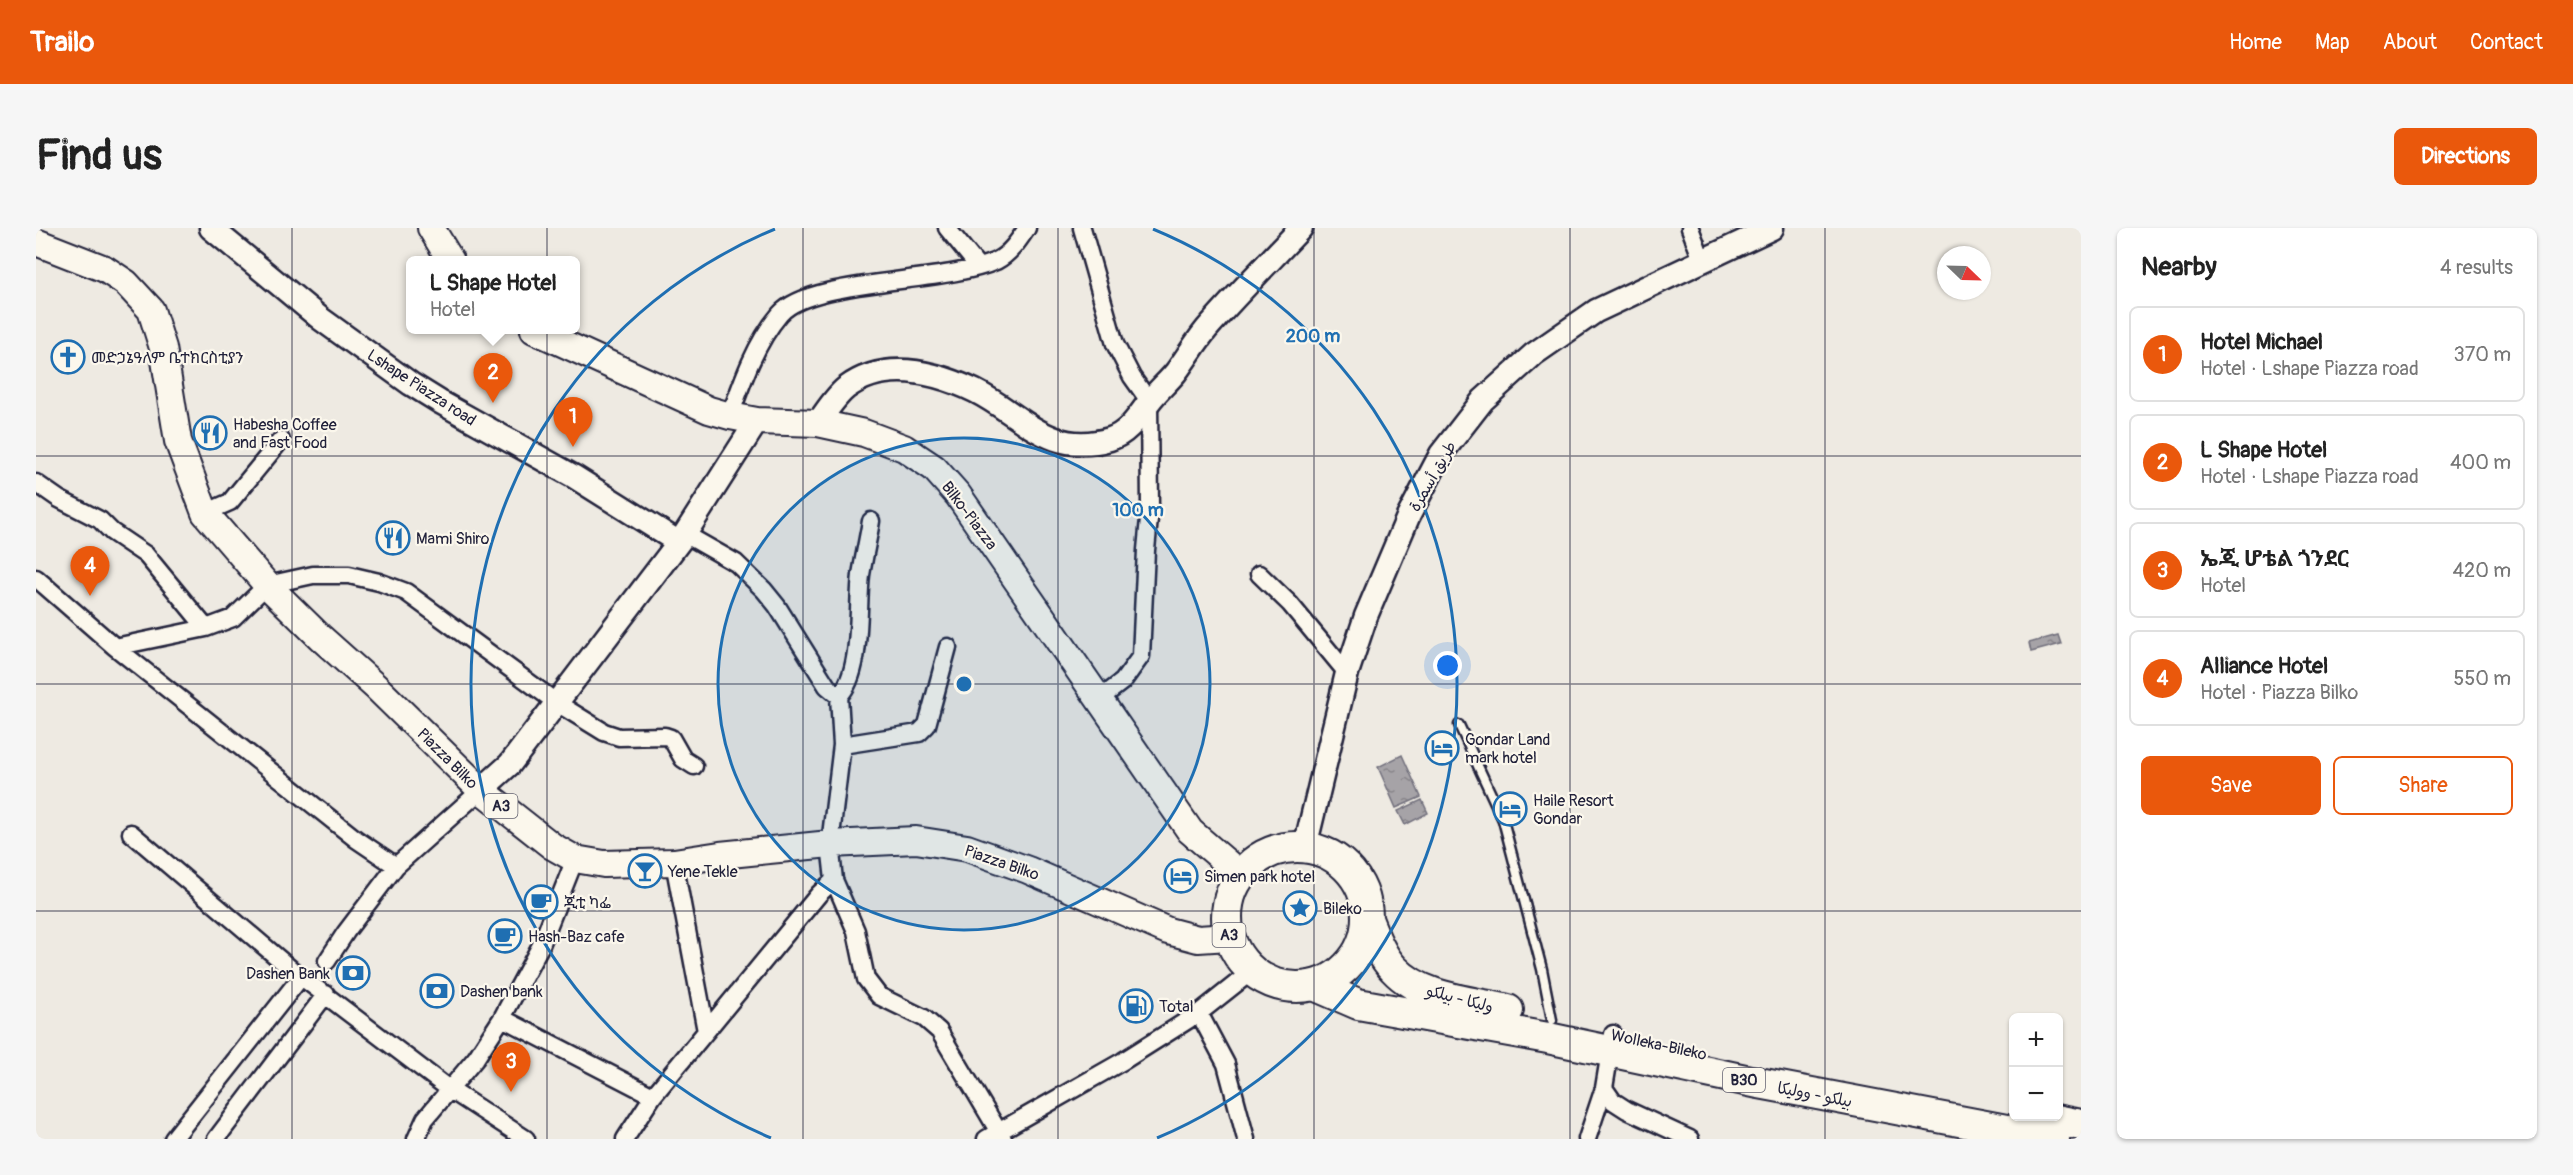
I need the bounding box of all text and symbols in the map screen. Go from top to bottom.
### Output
text: Trailo [30,25,94,60]
text: Home [2229,29,2282,56]
text: Map [2315,29,2350,56]
text: About [2383,29,2437,56]
text: Contact [2470,29,2543,56]
button: Directions [2394,128,2537,185]
text: Find us [36,130,162,182]
north arrow [1937,246,1991,300]
text: Nearby [2141,251,2217,283]
text: 4 results [2440,255,2513,280]
popup [406,256,580,334]
text: L Shape Hotel [429,269,557,297]
text: Hotel [429,297,475,322]
text: 200 m [1286,325,1340,348]
text: Hotel Michael [2200,328,2323,356]
church icon: መድኃኔዓለም ቤተክርስቲያን [50,339,86,375]
text: 1 [2159,342,2166,367]
text: 370 m [2454,342,2511,367]
street label: Lshape Piazza road [363,345,480,431]
place label: መድኃኔዓለም ቤተክርስቲያን [91,348,244,368]
pin: 2 [474,354,512,403]
text: Hotel · Lshape Piazza road [2200,356,2419,381]
pin: 1 [554,398,592,447]
restaurant icon: Habesha Coffee and Fast Food [192,415,228,451]
place label: Habesha Coffee and Fast Food [233,415,337,453]
text: L Shape Hotel [2200,436,2327,464]
street label: طريق أسمرة [1405,438,1461,515]
text: 2 [2157,450,2168,475]
text: 400 m [2450,450,2511,475]
text: Hotel · Lshape Piazza road [2200,464,2419,489]
street label: Bilko-Piazza [937,477,1001,554]
text: 100 m [1112,499,1164,522]
restaurant icon: Mami Shiro [375,520,411,556]
place label: Mami Shiro [416,529,490,549]
text: ኤጂ ሆቴል ጎንደር [2200,545,2349,573]
pin: 4 [70,546,110,596]
text: 3 [2157,558,2168,583]
text: 420 m [2452,558,2511,583]
text: Hotel [2200,573,2246,598]
your location [1433,651,1462,680]
text: Alliance Hotel [2200,652,2328,680]
text: 4 [2157,666,2168,691]
text: 550 m [2454,666,2511,691]
centre of rings [954,674,974,694]
text: Hotel · Piazza Bilko [2200,680,2358,705]
street label: Piazza Bilko [413,724,482,794]
hotel icon: Gondar Land mark hotel [1424,730,1460,766]
place label: Gondar Land mark hotel [1465,730,1550,768]
button: Save [2141,756,2321,815]
button: Share [2333,756,2513,815]
hotel icon: Haile Resort Gondar [1492,791,1528,827]
place label: Haile Resort Gondar [1533,791,1614,829]
road number: A3 [484,794,518,818]
street label: Piazza Bilko [962,841,1042,885]
bar icon: Yene Tekle [627,853,663,889]
hotel icon: Simen park hotel [1163,858,1199,894]
place label: Yene Tekle [667,862,738,882]
place label: Simen park hotel [1204,867,1315,887]
cafe icon: ጂቲ ካፌ [523,884,559,920]
place icon: Bileko [1282,890,1318,926]
place label: ጂቲ ካፌ [564,893,611,913]
place label: Bileko [1323,899,1362,919]
cafe icon: Hash-Baz cafe [487,918,523,954]
road number: A3 [1212,923,1246,947]
place label: Hash-Baz cafe [528,927,624,947]
bank icon: Dashen Bank [335,955,371,991]
place label: Dashen Bank [246,964,330,984]
bank icon: Dashen bank [419,973,455,1009]
street label: وليكا - بيلكو [1423,980,1495,1017]
place label: Dashen bank [460,982,543,1002]
fuel station icon: Total [1118,988,1154,1024]
place label: Total [1159,997,1193,1017]
map controls [2009,1013,2063,1121]
button: + [2009,1013,2063,1067]
street label: Wolleka-Bileko [1609,1025,1709,1065]
pin: 3 [492,1042,530,1092]
button: − [2009,1067,2063,1121]
road number: B30 [1723,1068,1765,1092]
street label: بيلكو - ووليكا [1776,1078,1854,1112]

